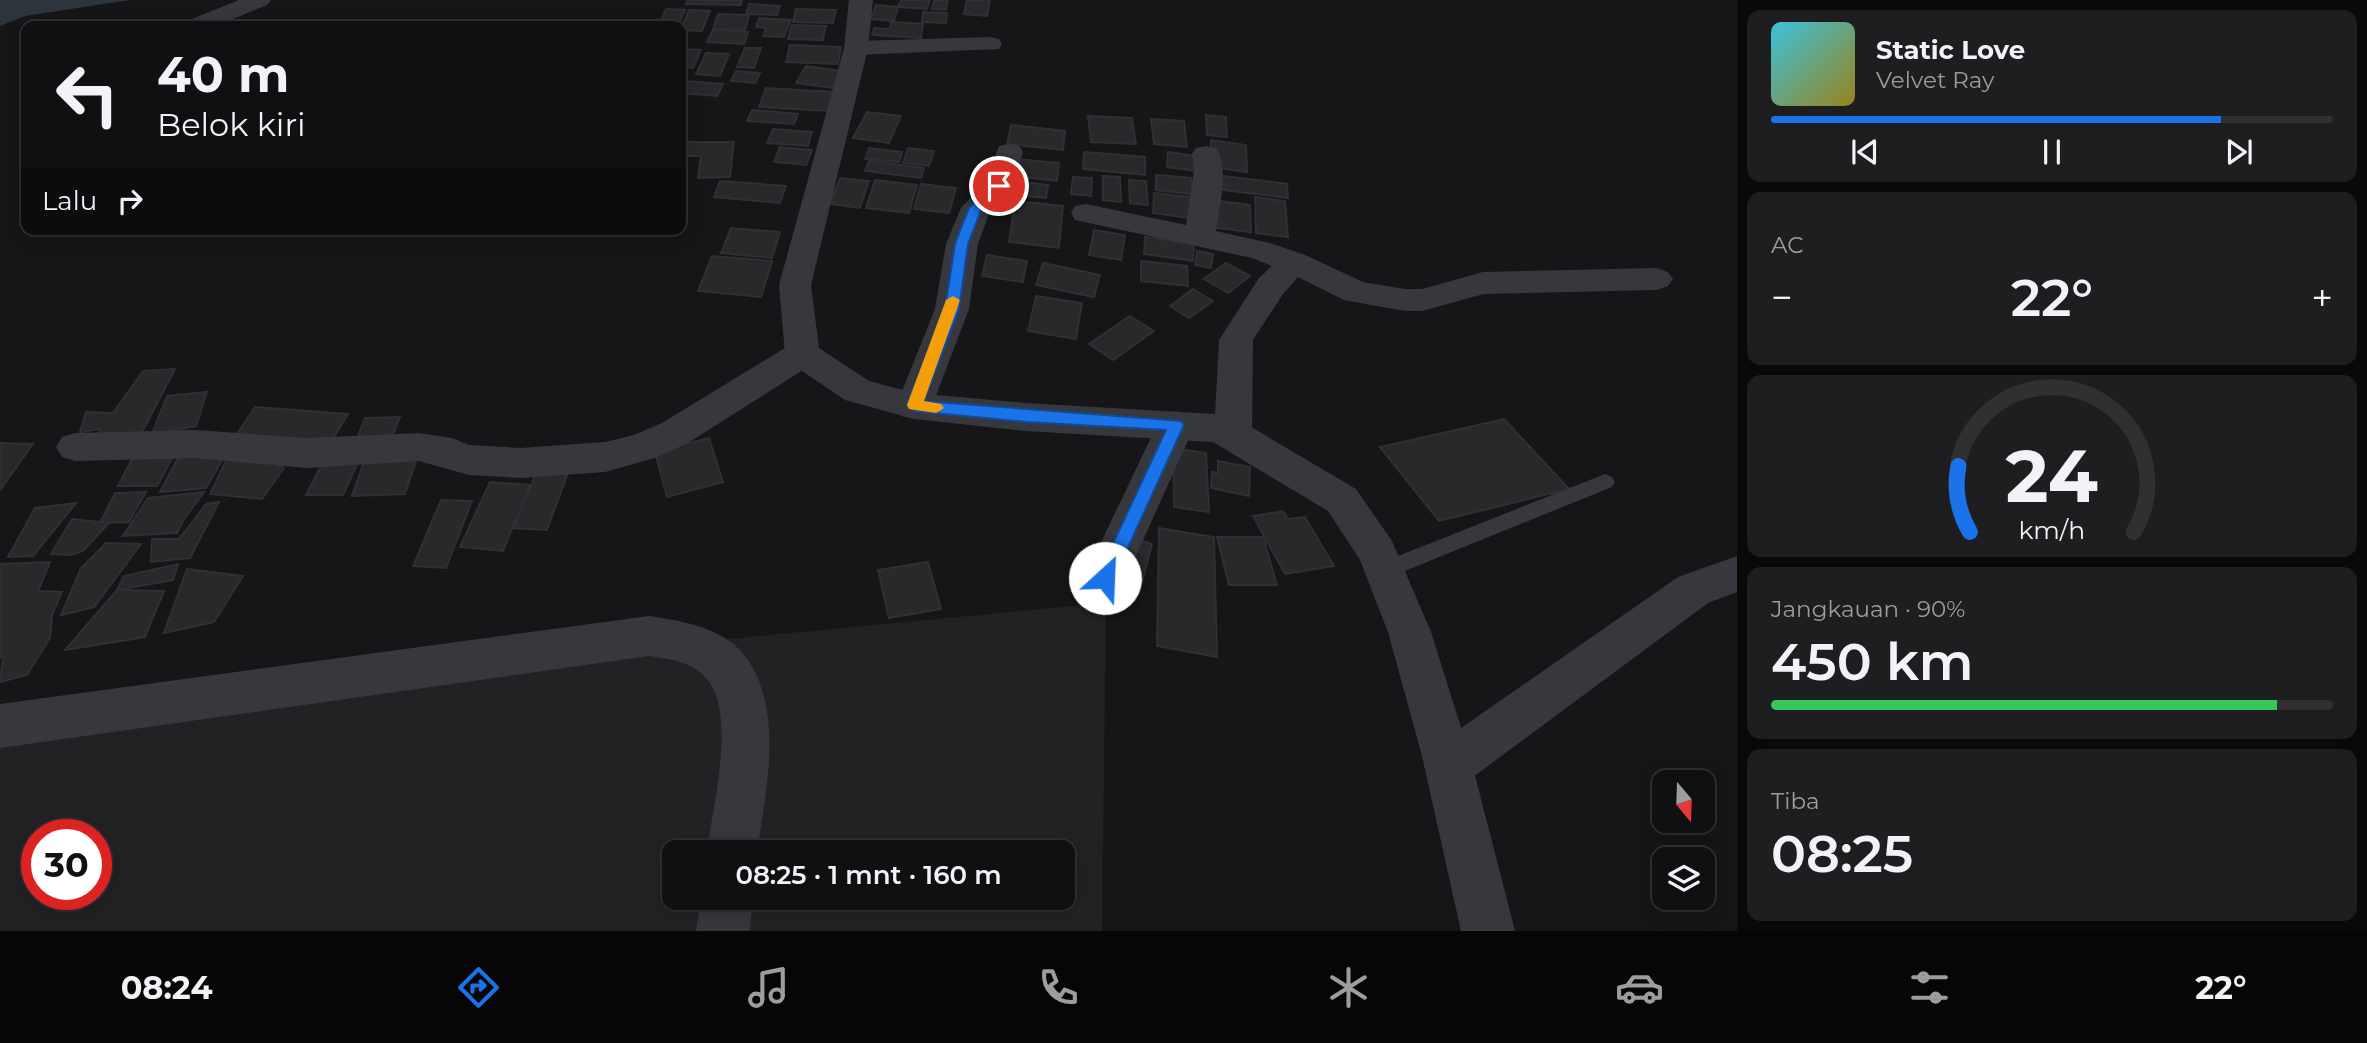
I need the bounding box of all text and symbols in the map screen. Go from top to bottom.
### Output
text: Static Love [1876,34,2025,66]
text: 40 m [157,45,289,104]
icon: left [42,49,133,140]
text: Velvet Ray [1876,66,1994,94]
text: Belok kiri [157,105,306,144]
icon: previous [1846,133,1884,171]
icon: pause [2033,133,2071,171]
icon: next [2220,133,2258,171]
pin [969,156,1029,216]
icon: arrive [980,167,1018,205]
icon: right [111,182,149,220]
text: Lalu [42,185,97,217]
text: AC [1771,231,1804,259]
text: 22° [2011,266,2093,329]
text: − [1771,274,1793,321]
text: + [2311,274,2333,321]
text: 24 [2006,432,2098,520]
text: km/h [2019,514,2085,544]
position arrow [1068,541,1142,615]
text: Jangkauan · 90% [1771,595,1965,623]
text: 450 km [1771,630,1974,693]
north arrow [1652,770,1715,833]
map controls [1652,770,1715,910]
text: Tiba [1771,787,1819,815]
speed limit sign: 30 [21,819,112,910]
text: 08:25 [1771,822,1913,885]
button: layers [1652,847,1715,910]
text: 08:25 · 1 mnt · 160 m [735,859,1002,891]
icon: directions [454,963,503,1012]
icon: music [744,963,793,1012]
icon: phone [1034,963,1083,1012]
icon: climate [1324,963,1373,1012]
icon: car [1615,963,1664,1012]
icon: filters [1905,963,1954,1012]
text: 08:24 [121,968,212,1007]
text: 22° [2195,968,2246,1007]

